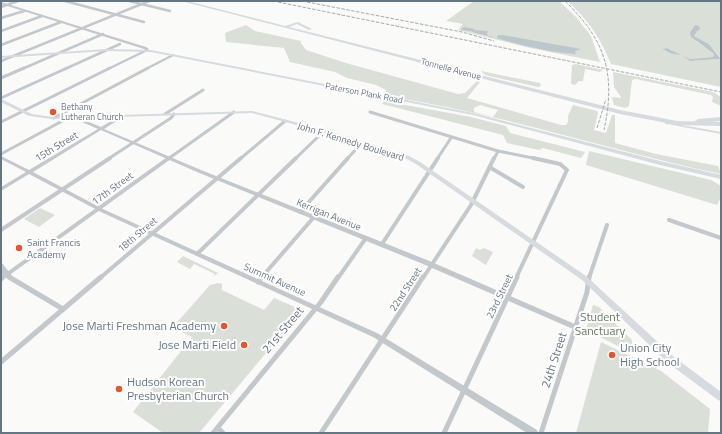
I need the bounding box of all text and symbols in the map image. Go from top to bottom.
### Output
street label: Tonnelle Avenue [420,54,483,83]
street label: Paterson Plank Road [324,79,404,106]
place label: Bethany Lutheran Church [61,100,123,123]
marker: Bethany Lutheran Church [48,107,58,117]
street label: John F. Kennedy Boulevard [296,118,406,165]
street label: 15th Street [32,127,81,165]
street label: 17th Street [88,168,137,209]
street label: Kerrigan Avenue [294,195,363,234]
street label: 18th Street [114,213,161,256]
place label: Saint Francis Academy [27,235,81,262]
marker: Saint Francis Academy [14,243,24,253]
street label: Summit Avenue [241,259,308,300]
street label: 22nd Street [386,264,426,314]
street label: 23rd Street [482,271,517,321]
street label: 21st Street [257,301,309,358]
park label: Student Sanctuary [575,307,626,340]
place label: Jose Marti Freshman Academy [62,316,216,335]
marker: Jose Marti Freshman Academy [219,321,229,331]
street label: 24th Street [536,329,572,390]
place label: Jose Marti Field [158,335,236,354]
place label: Union City High School [620,338,680,371]
marker: Jose Marti Field [239,340,249,350]
marker: Union City High School [607,350,617,360]
place label: Hudson Korean Presbyterian Church [127,372,229,405]
marker: Hudson Korean Presbyterian Church [114,384,124,394]

